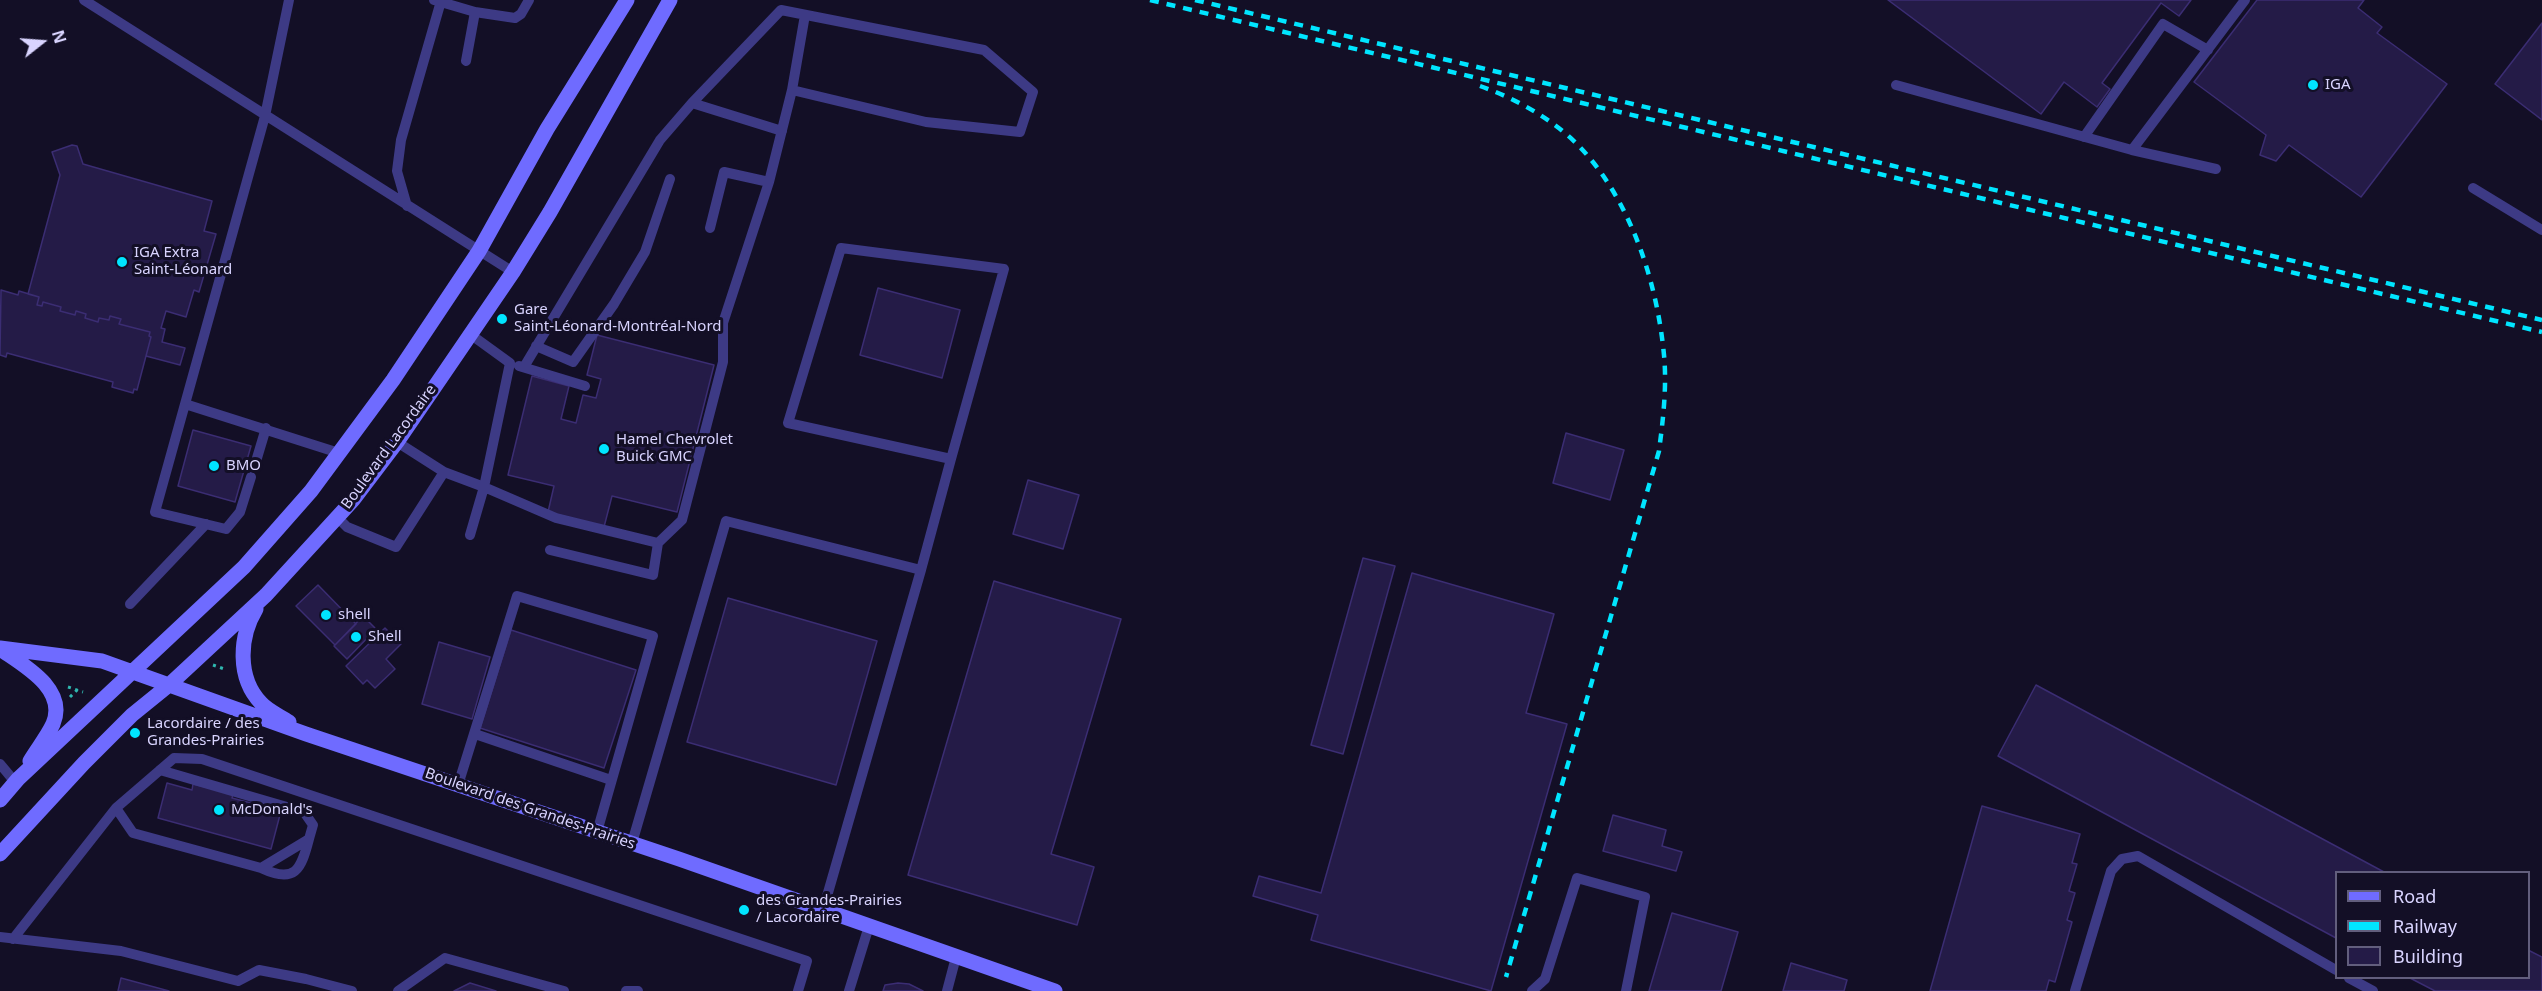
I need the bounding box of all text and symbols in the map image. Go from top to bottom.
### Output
north arrow [12,12,72,72]
text: N [47,27,72,46]
place label: IGA [2325,76,2351,94]
marker: IGA [2306,78,2320,92]
place label: IGA Extra Saint-Léonard [134,244,232,279]
marker: IGA Extra Saint-Léonard [115,255,129,269]
place label: Gare Saint-Léonard-Montréal-Nord [514,301,721,336]
marker: Gare Saint-Léonard-Montréal-Nord [495,312,509,326]
street label: Boulevard Lacordaire [338,381,440,513]
place label: Hamel Chevrolet Buick GMC [616,431,733,466]
marker: Hamel Chevrolet Buick GMC [597,442,611,456]
place label: BMO [226,457,261,475]
marker: BMO [207,459,221,473]
place label: shell [338,606,371,624]
marker: shell [319,608,333,622]
place label: Shell [368,628,402,646]
marker: Shell [349,630,363,644]
place label: Lacordaire / des Grandes-Prairies [147,715,264,750]
marker: Lacordaire / des Grandes-Prairies [128,726,142,740]
street label: Boulevard des Grandes-Prairies [423,764,637,854]
place label: McDonald's [231,801,313,819]
marker: McDonald's [212,803,226,817]
legend [2335,871,2530,979]
text: Road [2393,884,2436,908]
place label: des Grandes-Prairies / Lacordaire [756,892,902,927]
marker: des Grandes-Prairies / Lacordaire [737,903,751,917]
text: Railway [2393,914,2457,938]
text: Building [2393,944,2463,968]

